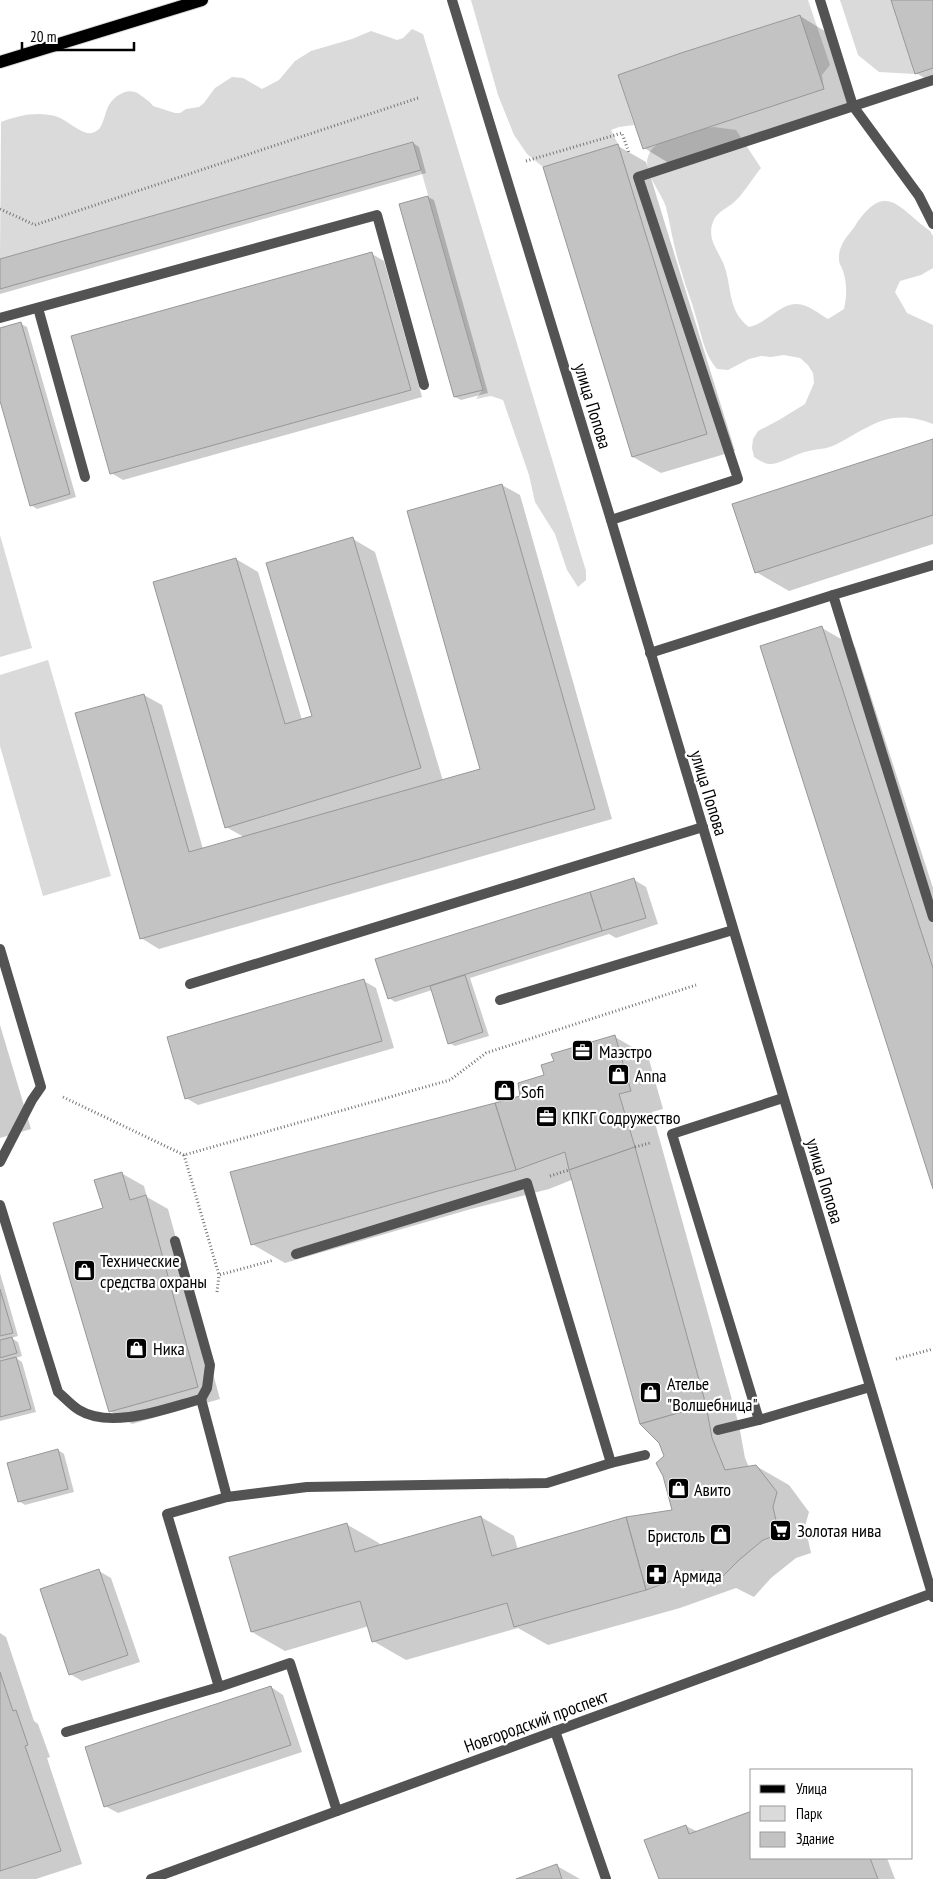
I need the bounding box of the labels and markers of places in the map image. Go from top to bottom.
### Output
office icon: Маэстро [571,1039,595,1063]
place label: Маэстро [599,1040,652,1063]
shop icon: Anna [607,1063,631,1087]
place label: Anna [635,1064,667,1087]
shop icon: Sofi [493,1079,517,1103]
place label: Sofi [521,1080,544,1103]
office icon: КПКГ Содружество [534,1105,558,1129]
place label: КПКГ Содружество [562,1106,681,1129]
place label: Технические средства охраны [100,1249,207,1293]
shop icon: Технические средства охраны [72,1258,96,1282]
shop icon: Ника [125,1336,149,1360]
place label: Ника [153,1337,185,1360]
place label: Ателье "Волшебница" [667,1372,758,1416]
shop icon: Ателье "Волшебница" [639,1381,663,1405]
shop icon: Авито [666,1477,690,1501]
place label: Авито [694,1478,731,1501]
supermarket icon: Золотая нива [769,1518,793,1542]
place label: Золотая нива [797,1519,881,1542]
shop icon: Бристоль [709,1523,733,1547]
place label: Бристоль [648,1524,705,1547]
pharmacy icon: Армида [645,1563,669,1587]
place label: Армида [673,1564,722,1587]

